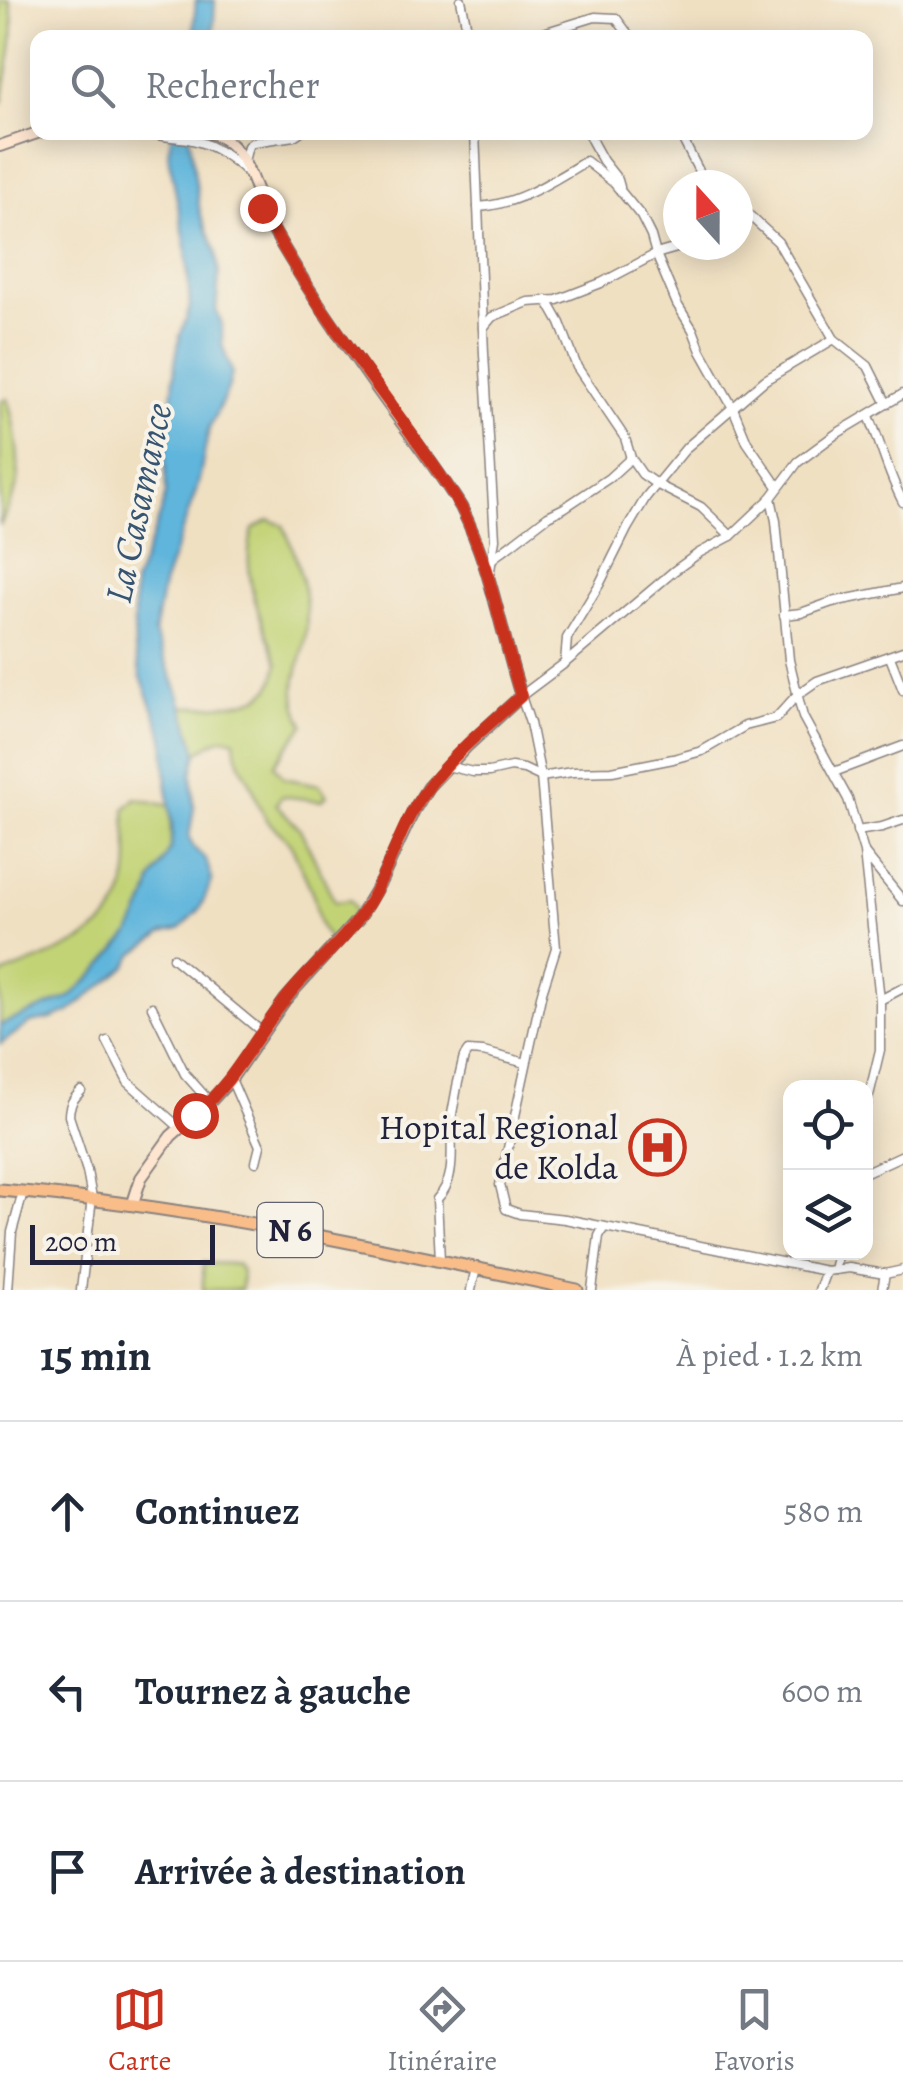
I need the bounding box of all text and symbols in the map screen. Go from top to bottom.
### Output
search box [30,30,873,140]
icon: search [65,58,120,113]
text: Rechercher [145,59,320,111]
north arrow [663,170,753,260]
route end [240,186,286,232]
water label: La Casamance [91,398,185,608]
map controls [783,1080,873,1260]
button: locate [783,1080,873,1170]
route start [173,1093,219,1139]
place label: Hopital Regional de Kolda [379,1103,619,1191]
hospital icon: Hopital Regional de Kolda [627,1117,687,1177]
button: layers [783,1170,873,1260]
road number: N 6 [258,1203,322,1257]
scale bar [30,1220,215,1264]
text: 200 m [45,1223,117,1261]
text: 15 min [40,1327,151,1384]
text: À pied · 1.2 km [677,1333,863,1377]
icon: ahead [40,1484,95,1539]
text: Continuez [135,1485,300,1537]
text: 580 m [784,1489,863,1533]
icon: left [40,1664,95,1719]
text: Tournez à gauche [135,1665,411,1717]
text: 600 m [781,1669,863,1713]
icon: arrive [40,1844,95,1899]
text: Arrivée à destination [135,1845,466,1897]
tab: Carte [108,1982,171,2080]
tab: Itinéraire [388,1982,497,2080]
tab: Favoris [713,1982,795,2080]

